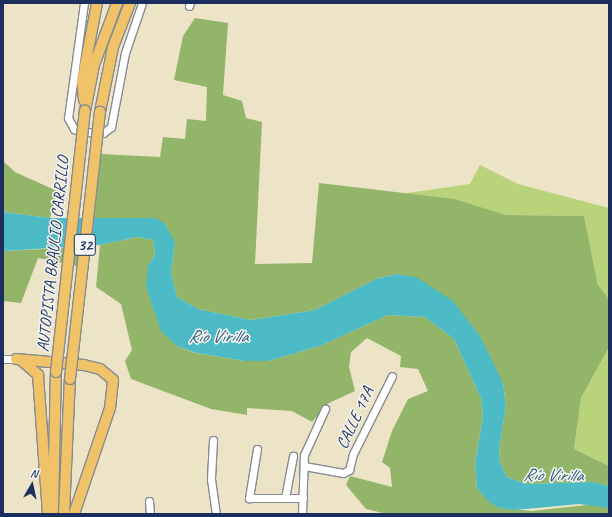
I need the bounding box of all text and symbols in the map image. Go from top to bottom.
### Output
street label: AUTOPISTA BRAULIO CARRILLO [33,155,73,353]
road number: 32 [73,231,97,259]
water label: Río Virilla [188,325,248,347]
street label: CALLE 17A [332,384,378,452]
water label: Río Virilla [523,464,583,486]
north arrow [12,465,52,505]
text: N [29,466,38,481]

